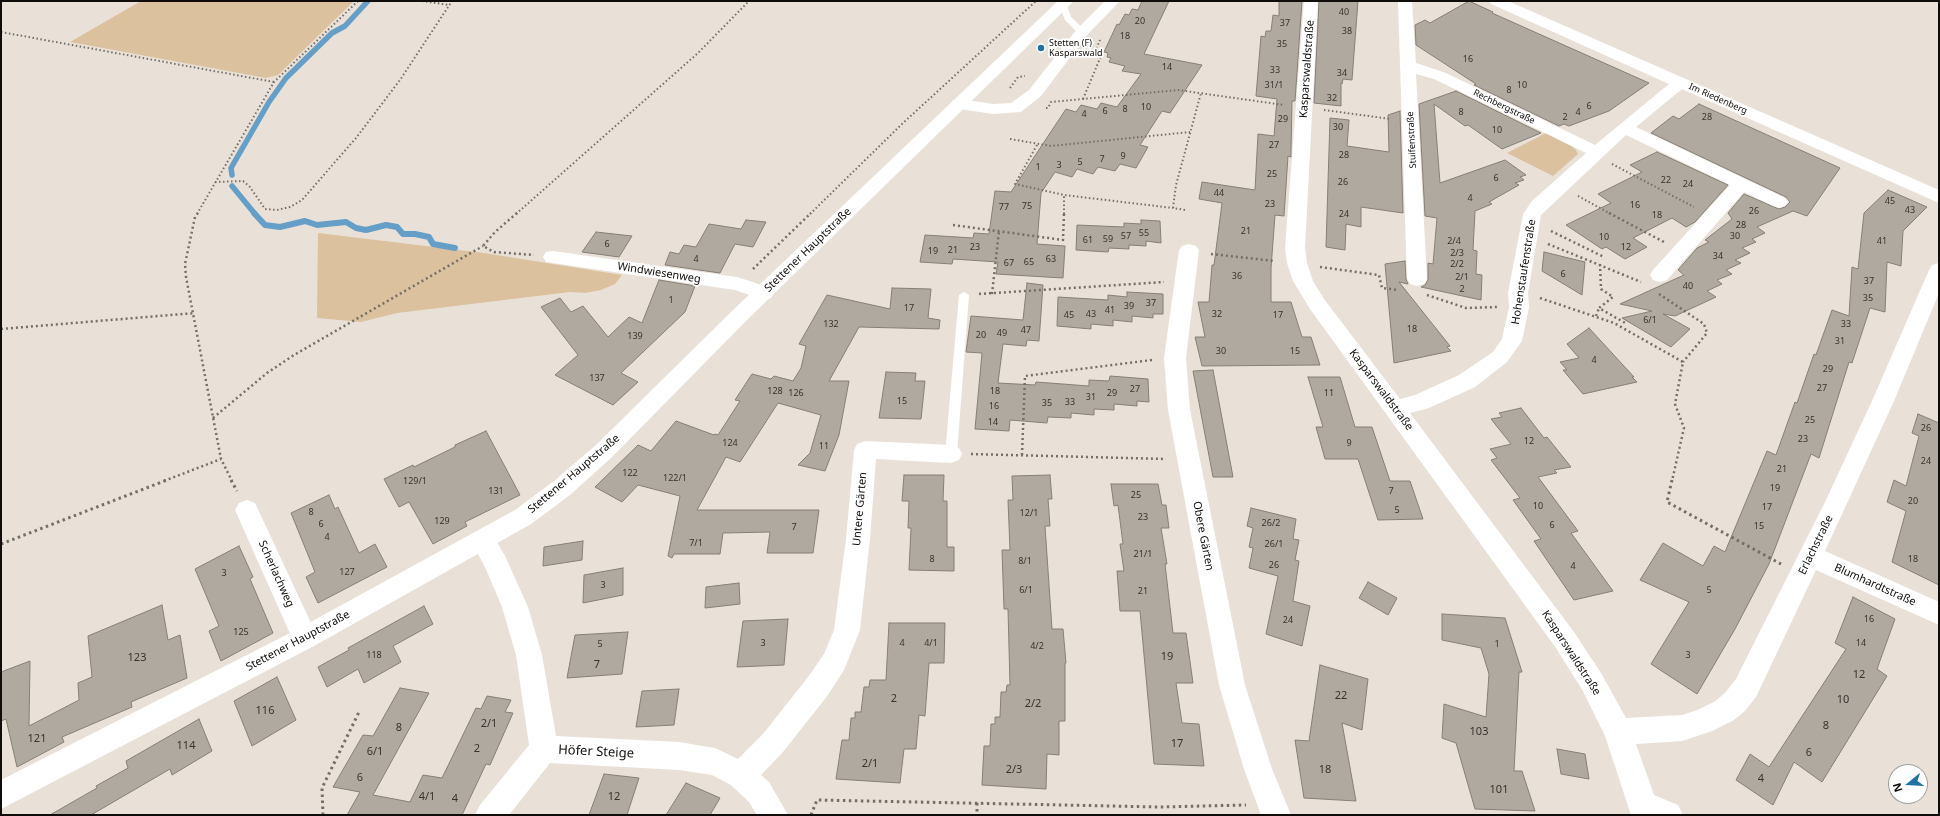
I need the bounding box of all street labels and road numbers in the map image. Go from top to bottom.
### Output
street label: Kasparswaldstraße [1297,20,1317,118]
street label: Im Riedenberg [1687,81,1749,117]
street label: Rechbergstraße [1471,87,1537,127]
street label: Stuifenstraße [1405,111,1419,169]
street label: Stettener Hauptstraße [762,205,854,295]
street label: Hohenstaufenstraße [1509,218,1539,326]
street label: Windwiesenweg [616,260,702,286]
street label: Kasparswaldstraße [1346,347,1416,433]
street label: Stettener Hauptstraße [526,432,622,516]
street label: Untere Gärten [850,472,870,546]
street label: Obere Gärten [1190,500,1216,572]
street label: Erlachstraße [1796,513,1836,577]
street label: Scherlachweg [255,539,297,609]
street label: Blumhardtstraße [1832,561,1918,609]
street label: Stettener Hauptstraße [244,608,352,674]
street label: Kasparswaldstraße [1539,608,1603,698]
street label: Höfer Steige [558,742,634,762]

